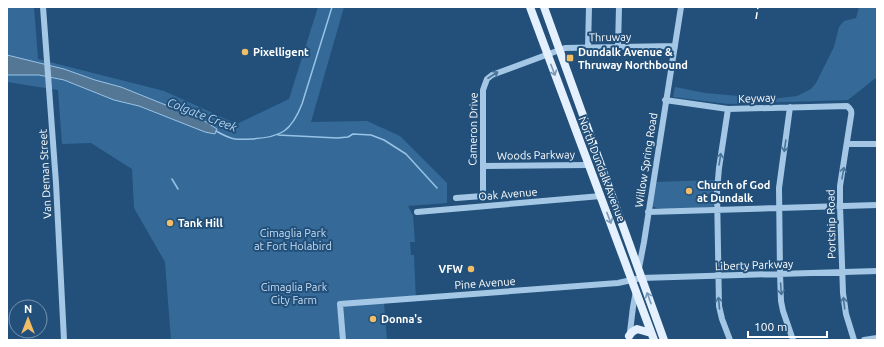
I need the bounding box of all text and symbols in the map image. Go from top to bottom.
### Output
street label: Thruway [589,31,632,43]
place label: Pixelligent [253,46,309,58]
place label: Dundalk Avenue & Thruway Northbound [578,46,688,71]
marker: Pixelligent [240,47,250,57]
marker: Dundalk Avenue & Thruway Northbound [565,53,575,63]
one-way arrow [549,63,557,75]
one-way arrow [487,71,499,79]
street label: Keyway [738,91,777,105]
street label: Cameron Drive [466,92,480,166]
water label: Colgate Creek [165,95,240,134]
street label: Willow Spring Road [633,112,659,208]
street label: North Dundalk Avenue [576,115,628,223]
street label: Van Deman Street [37,128,53,219]
one-way arrow [781,139,789,152]
street label: Woods Parkway [497,148,576,162]
one-way arrow [716,153,724,166]
one-way arrow [839,167,847,180]
place label: Church of God at Dundalk [697,179,770,204]
street label: Oak Avenue [478,185,538,203]
marker: Church of God at Dundalk [684,186,694,196]
street label: Portship Road [824,189,838,259]
one-way arrow [606,211,613,224]
place label: Tank Hill [178,217,223,229]
marker: Tank Hill [165,218,175,228]
park label: Cimaglia Park at Fort Holabird [254,227,332,252]
street label: Liberty Parkway [715,258,794,272]
place label: VFW [439,263,464,275]
marker: VFW [466,264,476,274]
street label: Pine Avenue [454,275,516,291]
park label: Cimaglia Park City Farm [261,281,328,306]
one-way arrow [777,282,784,295]
one-way arrow [644,292,652,304]
one-way arrow [840,296,848,309]
one-way arrow [716,297,723,310]
north arrow [8,299,48,339]
text: N [24,303,32,315]
place label: Donna's [381,313,422,325]
scale bar [748,313,827,339]
marker: Donna's [368,314,378,324]
text: 100 m [754,320,787,333]

